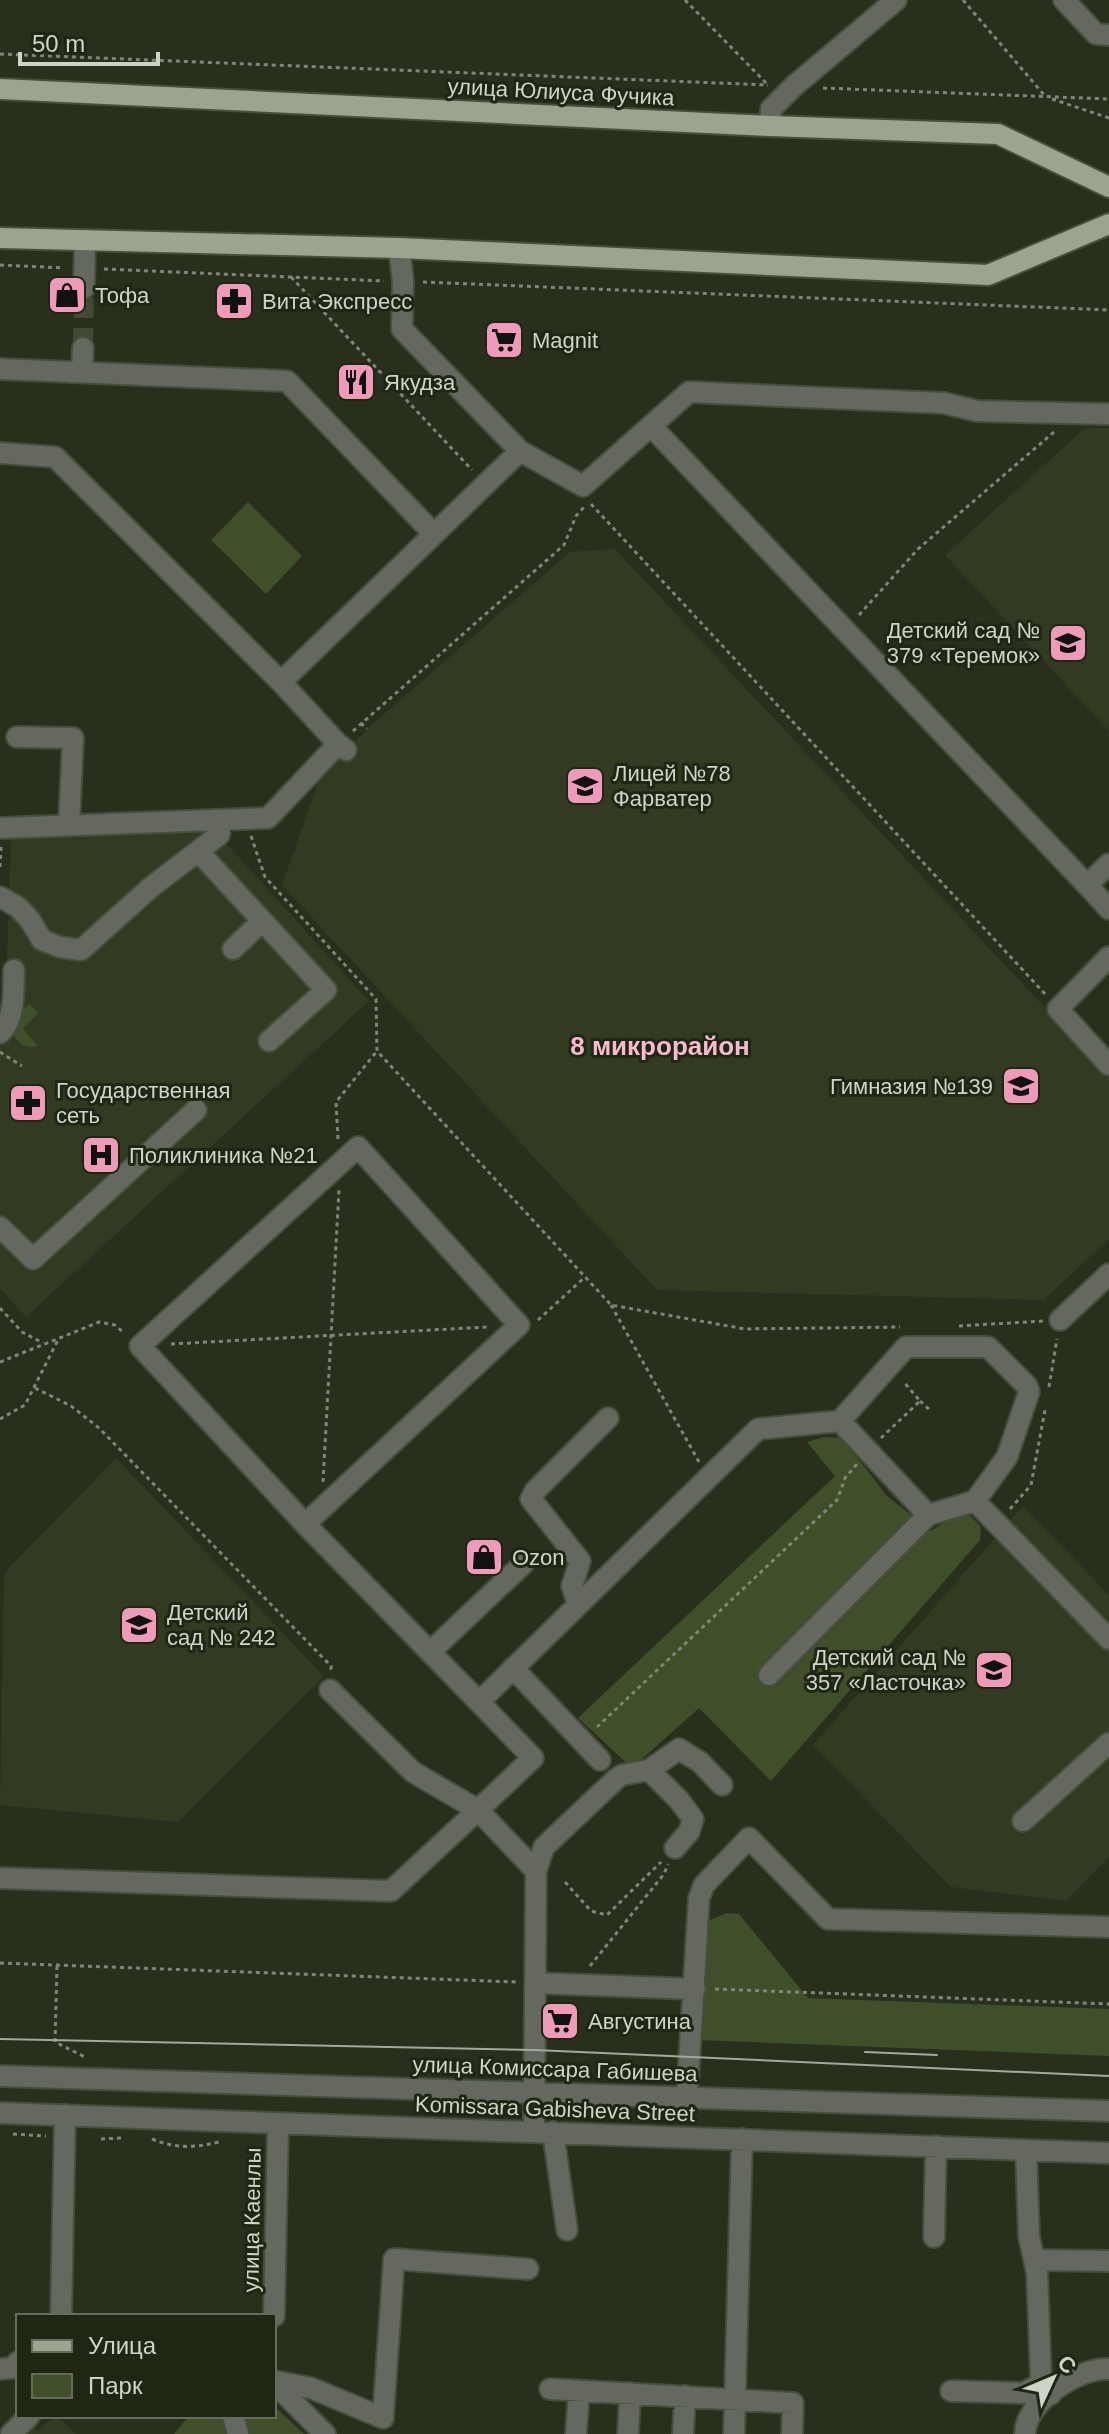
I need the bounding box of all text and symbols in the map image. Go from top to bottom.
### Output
scale bar [20,16,158,66]
text: 50 m [32,30,85,57]
street label: улица Юлиуса Фучика [447,74,676,110]
shop icon: Тофа [46,274,88,316]
pharmacy icon: Вита Экспресс [213,280,255,322]
place label: Тофа [95,283,150,308]
place label: Вита Экспресс [262,289,412,314]
supermarket icon: Magnit [483,319,525,361]
place label: Magnit [532,328,598,353]
restaurant icon: Якудза [335,361,377,403]
place label: Якудза [384,370,456,395]
place label: Детский сад № 379 «Теремок» [887,618,1040,668]
school or university icon: Детский сад № 379 «Теремок» [1047,622,1089,664]
place label: Лицей №78 Фарватер [613,761,731,811]
school or university icon: Лицей №78 Фарватер [564,765,606,807]
district label: 8 микрорайон [570,1031,750,1061]
school or university icon: Гимназия №139 [1000,1065,1042,1107]
place label: Гимназия №139 [830,1074,993,1099]
place label: Государственная сеть [56,1078,230,1128]
pharmacy icon: Государственная сеть [7,1082,49,1124]
hospital icon: Поликлиника №21 [80,1134,122,1176]
place label: Поликлиника №21 [129,1143,318,1168]
shop icon: Ozon [463,1536,505,1578]
place label: Ozon [512,1545,565,1570]
place label: Детский сад № 242 [167,1600,276,1650]
school or university icon: Детский сад № 242 [118,1604,160,1646]
place label: Детский сад № 357 «Ласточка» [806,1645,966,1695]
school or university icon: Детский сад № 357 «Ласточка» [973,1649,1015,1691]
supermarket icon: Августина [539,2000,581,2042]
place label: Августина [588,2009,692,2034]
street label: улица Комиссара Габишева [412,2052,699,2086]
street label: Komissara Gabisheva Street [415,2092,695,2126]
street label: улица Каенлы [238,2147,266,2293]
legend [16,2314,276,2418]
text: Улица [88,2332,157,2359]
north arrow [1013,2338,1093,2418]
text: С [1053,2350,1082,2379]
text: Парк [88,2372,143,2399]

